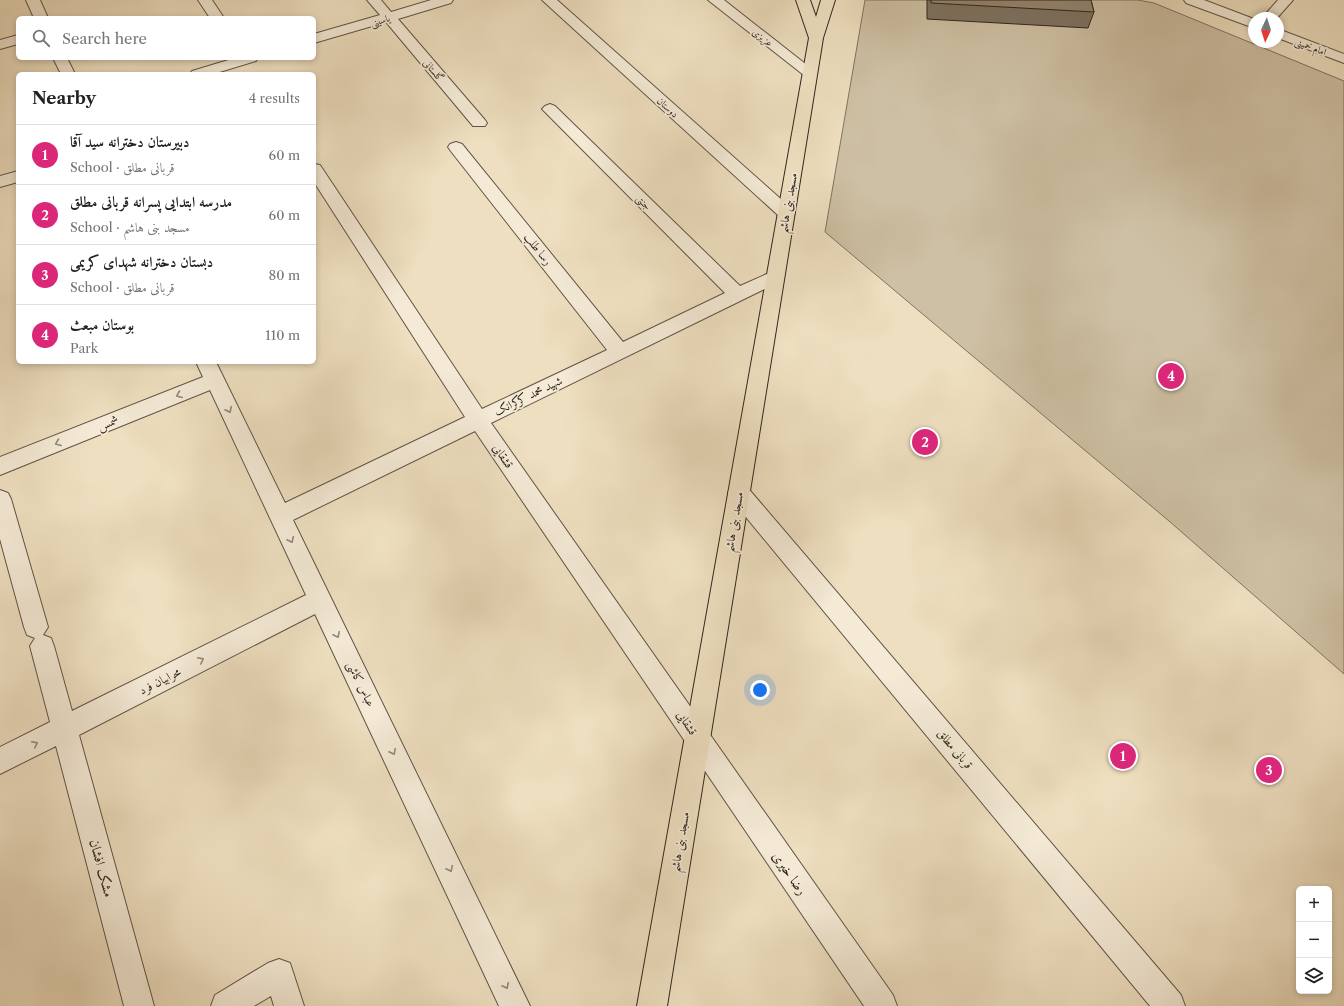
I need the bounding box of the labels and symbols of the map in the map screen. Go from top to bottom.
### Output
street label: یاسینی [369,11,393,31]
north arrow [1248,12,1284,48]
street label: عزیزی [749,25,776,50]
street label: امام خمینی [1292,35,1328,61]
street label: گلستانی [420,56,447,84]
street label: دوستان [654,94,681,120]
street label: مسجد بنی هاشم [775,171,805,235]
street label: جنتی [633,192,654,213]
street label: رسا طلب [520,229,556,269]
pin: 4 [1158,361,1184,391]
street label: شهید محمد کرکرانک [491,373,565,419]
one-way arrow [175,390,182,398]
one-way arrow [224,405,232,413]
street label: شمس [95,412,121,435]
pin: 2 [912,427,938,457]
one-way arrow [55,438,63,446]
street label: قشقایی [489,441,517,471]
street label: مسجد بنی هاشم [721,490,751,554]
one-way arrow [286,535,294,543]
one-way arrow [332,630,340,638]
one-way arrow [197,657,204,665]
street label: عباس کاشی [342,659,379,710]
street label: محرابیان فرد [136,663,184,698]
your location [750,680,770,700]
street label: قشقایی [673,708,701,738]
street label: قربانی مطلق [934,726,976,772]
one-way arrow [31,741,38,749]
pin: 1 [1110,741,1136,771]
one-way arrow [388,748,396,755]
pin: 3 [1256,755,1282,785]
street label: مسجد بنی هاشم [667,810,697,874]
street label: مشک افشان [86,837,118,899]
street label: رضا خیری [769,848,811,898]
one-way arrow [445,865,453,872]
one-way arrow [501,982,509,989]

